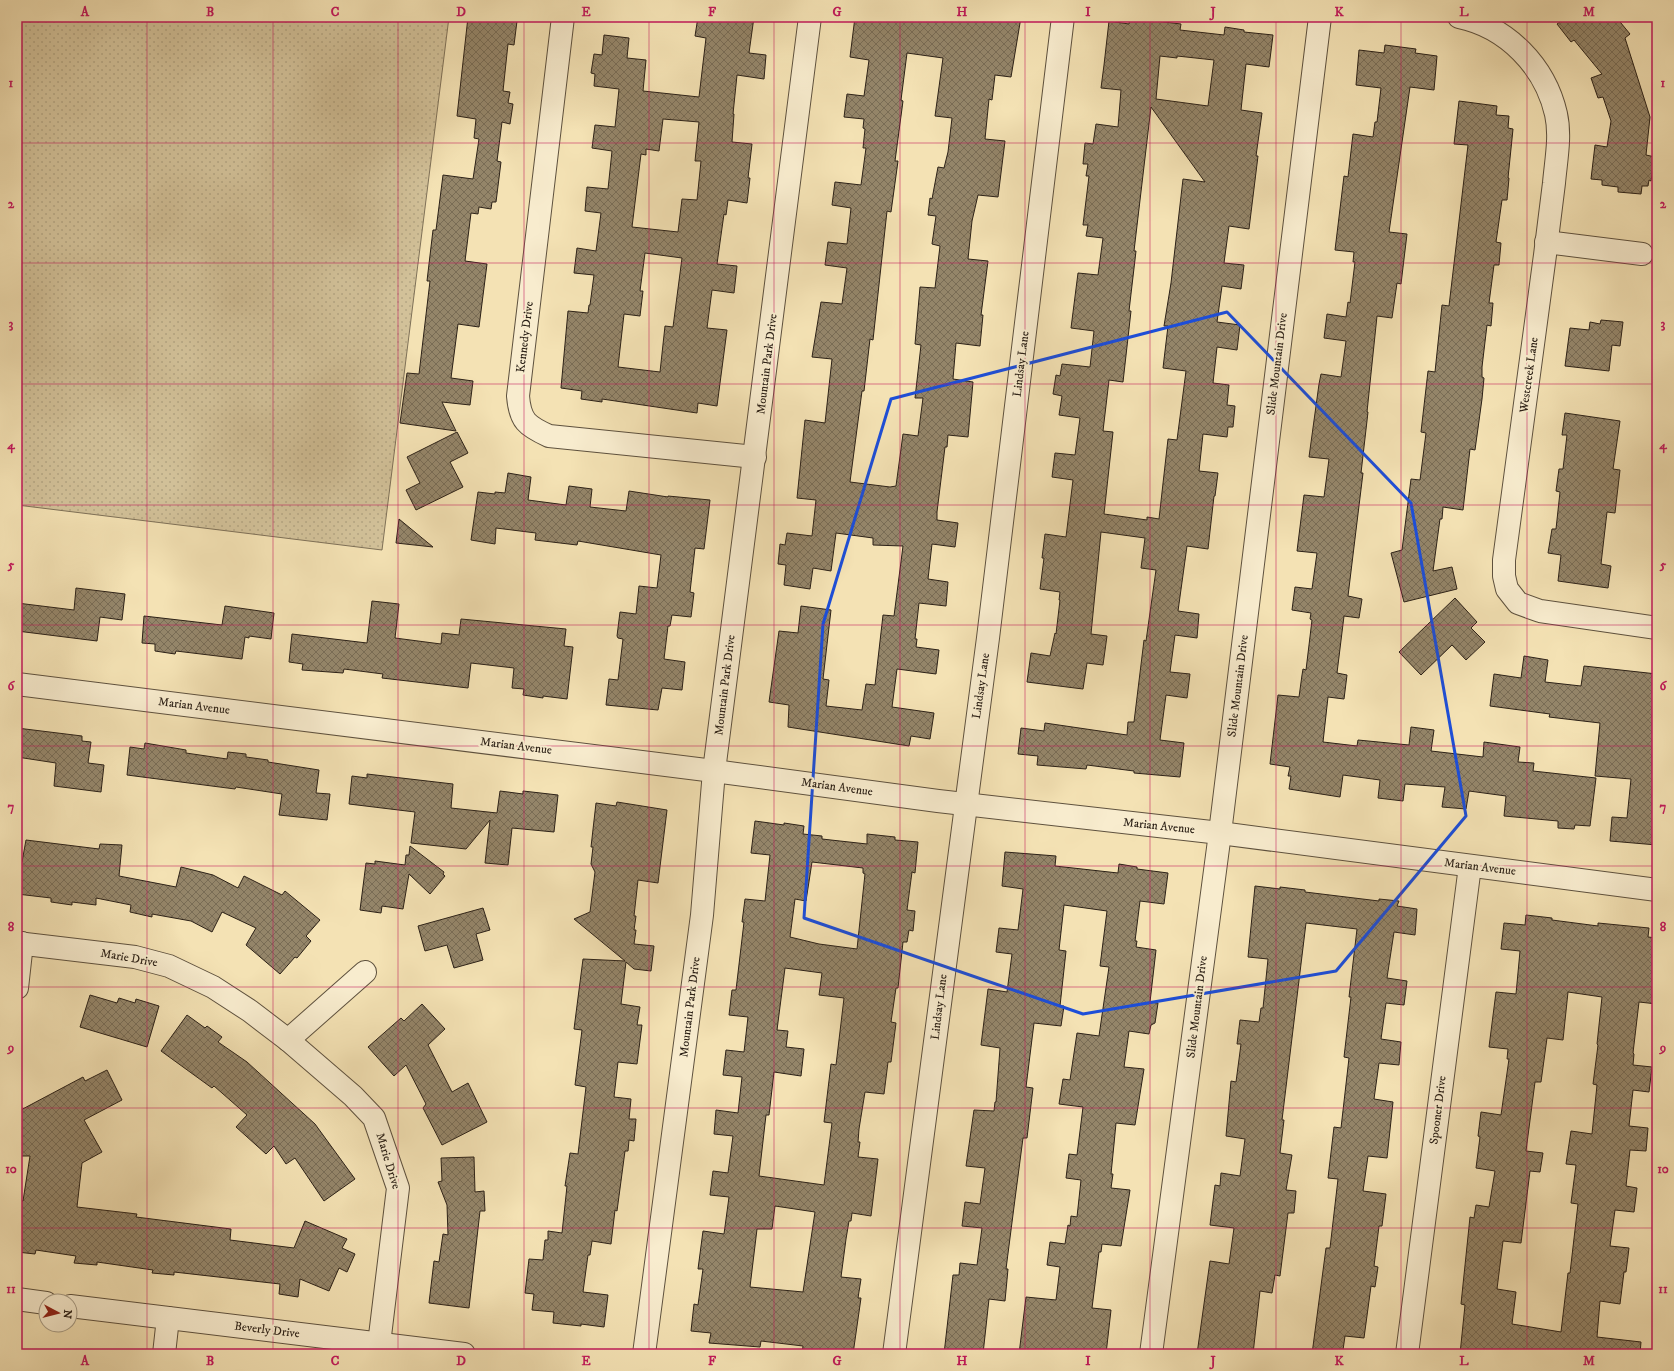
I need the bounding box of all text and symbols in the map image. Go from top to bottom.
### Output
text: A [80,4,90,20]
text: B [206,4,214,20]
text: C [331,4,340,20]
text: D [456,4,466,20]
text: E [581,4,591,20]
text: F [708,4,717,20]
text: G [832,4,842,20]
text: H [957,4,968,20]
text: I [1085,4,1091,20]
text: J [1208,4,1216,21]
text: K [1334,4,1344,20]
text: L [1459,4,1469,20]
text: M [1583,4,1595,20]
text: 1 [9,75,14,91]
text: 1 [1661,75,1666,91]
text: 2 [8,196,15,212]
text: 2 [1660,196,1667,212]
street label: Kennedy Drive [513,301,537,373]
street label: Slide Mountain Drive [1263,312,1291,416]
street label: Mountain Park Drive [753,313,781,415]
text: 3 [9,316,14,332]
text: 3 [1661,316,1666,332]
street label: Lindsay Lane [1010,330,1032,398]
street label: Westcreek Lane [1516,336,1542,415]
text: 4 [6,437,15,454]
text: 4 [1658,437,1667,454]
text: 5 [7,557,15,573]
text: 5 [1659,557,1667,573]
street label: Mountain Park Drive [711,634,739,736]
street label: Slide Mountain Drive [1224,634,1252,738]
street label: Lindsay Lane [969,652,993,720]
text: 6 [8,678,16,694]
text: 6 [1660,678,1668,694]
street label: Marian Avenue [157,694,231,718]
street label: Marian Avenue [479,734,553,758]
street label: Marian Avenue [800,775,874,799]
text: 7 [8,799,15,815]
text: 7 [1660,799,1667,815]
street label: Marian Avenue [1122,815,1196,837]
street label: Marian Avenue [1443,855,1517,879]
text: 8 [8,919,15,935]
text: 8 [1660,919,1667,935]
street label: Marie Drive [99,946,159,970]
street label: Slide Mountain Drive [1183,955,1211,1059]
street label: Mountain Park Drive [676,956,704,1058]
street label: Lindsay Lane [928,973,950,1041]
text: 9 [7,1040,14,1056]
text: 9 [1659,1040,1666,1056]
street label: Spooner Drive [1426,1075,1450,1145]
street label: Marie Drive [372,1131,404,1191]
text: 10 [5,1161,17,1177]
text: 10 [1657,1161,1669,1177]
text: 11 [6,1281,16,1297]
text: 11 [1658,1281,1668,1297]
north arrow [38,1293,78,1333]
text: N [59,1309,74,1319]
street label: Beverly Drive [234,1319,301,1341]
text: A [80,1353,90,1369]
text: B [206,1353,214,1369]
text: C [331,1353,340,1369]
text: D [456,1353,466,1369]
text: E [581,1353,591,1369]
text: F [708,1353,717,1369]
text: G [832,1353,842,1369]
text: H [957,1353,968,1369]
text: I [1085,1353,1091,1369]
text: J [1208,1353,1216,1370]
text: K [1334,1353,1344,1369]
text: L [1459,1353,1469,1369]
text: M [1583,1353,1595,1369]

